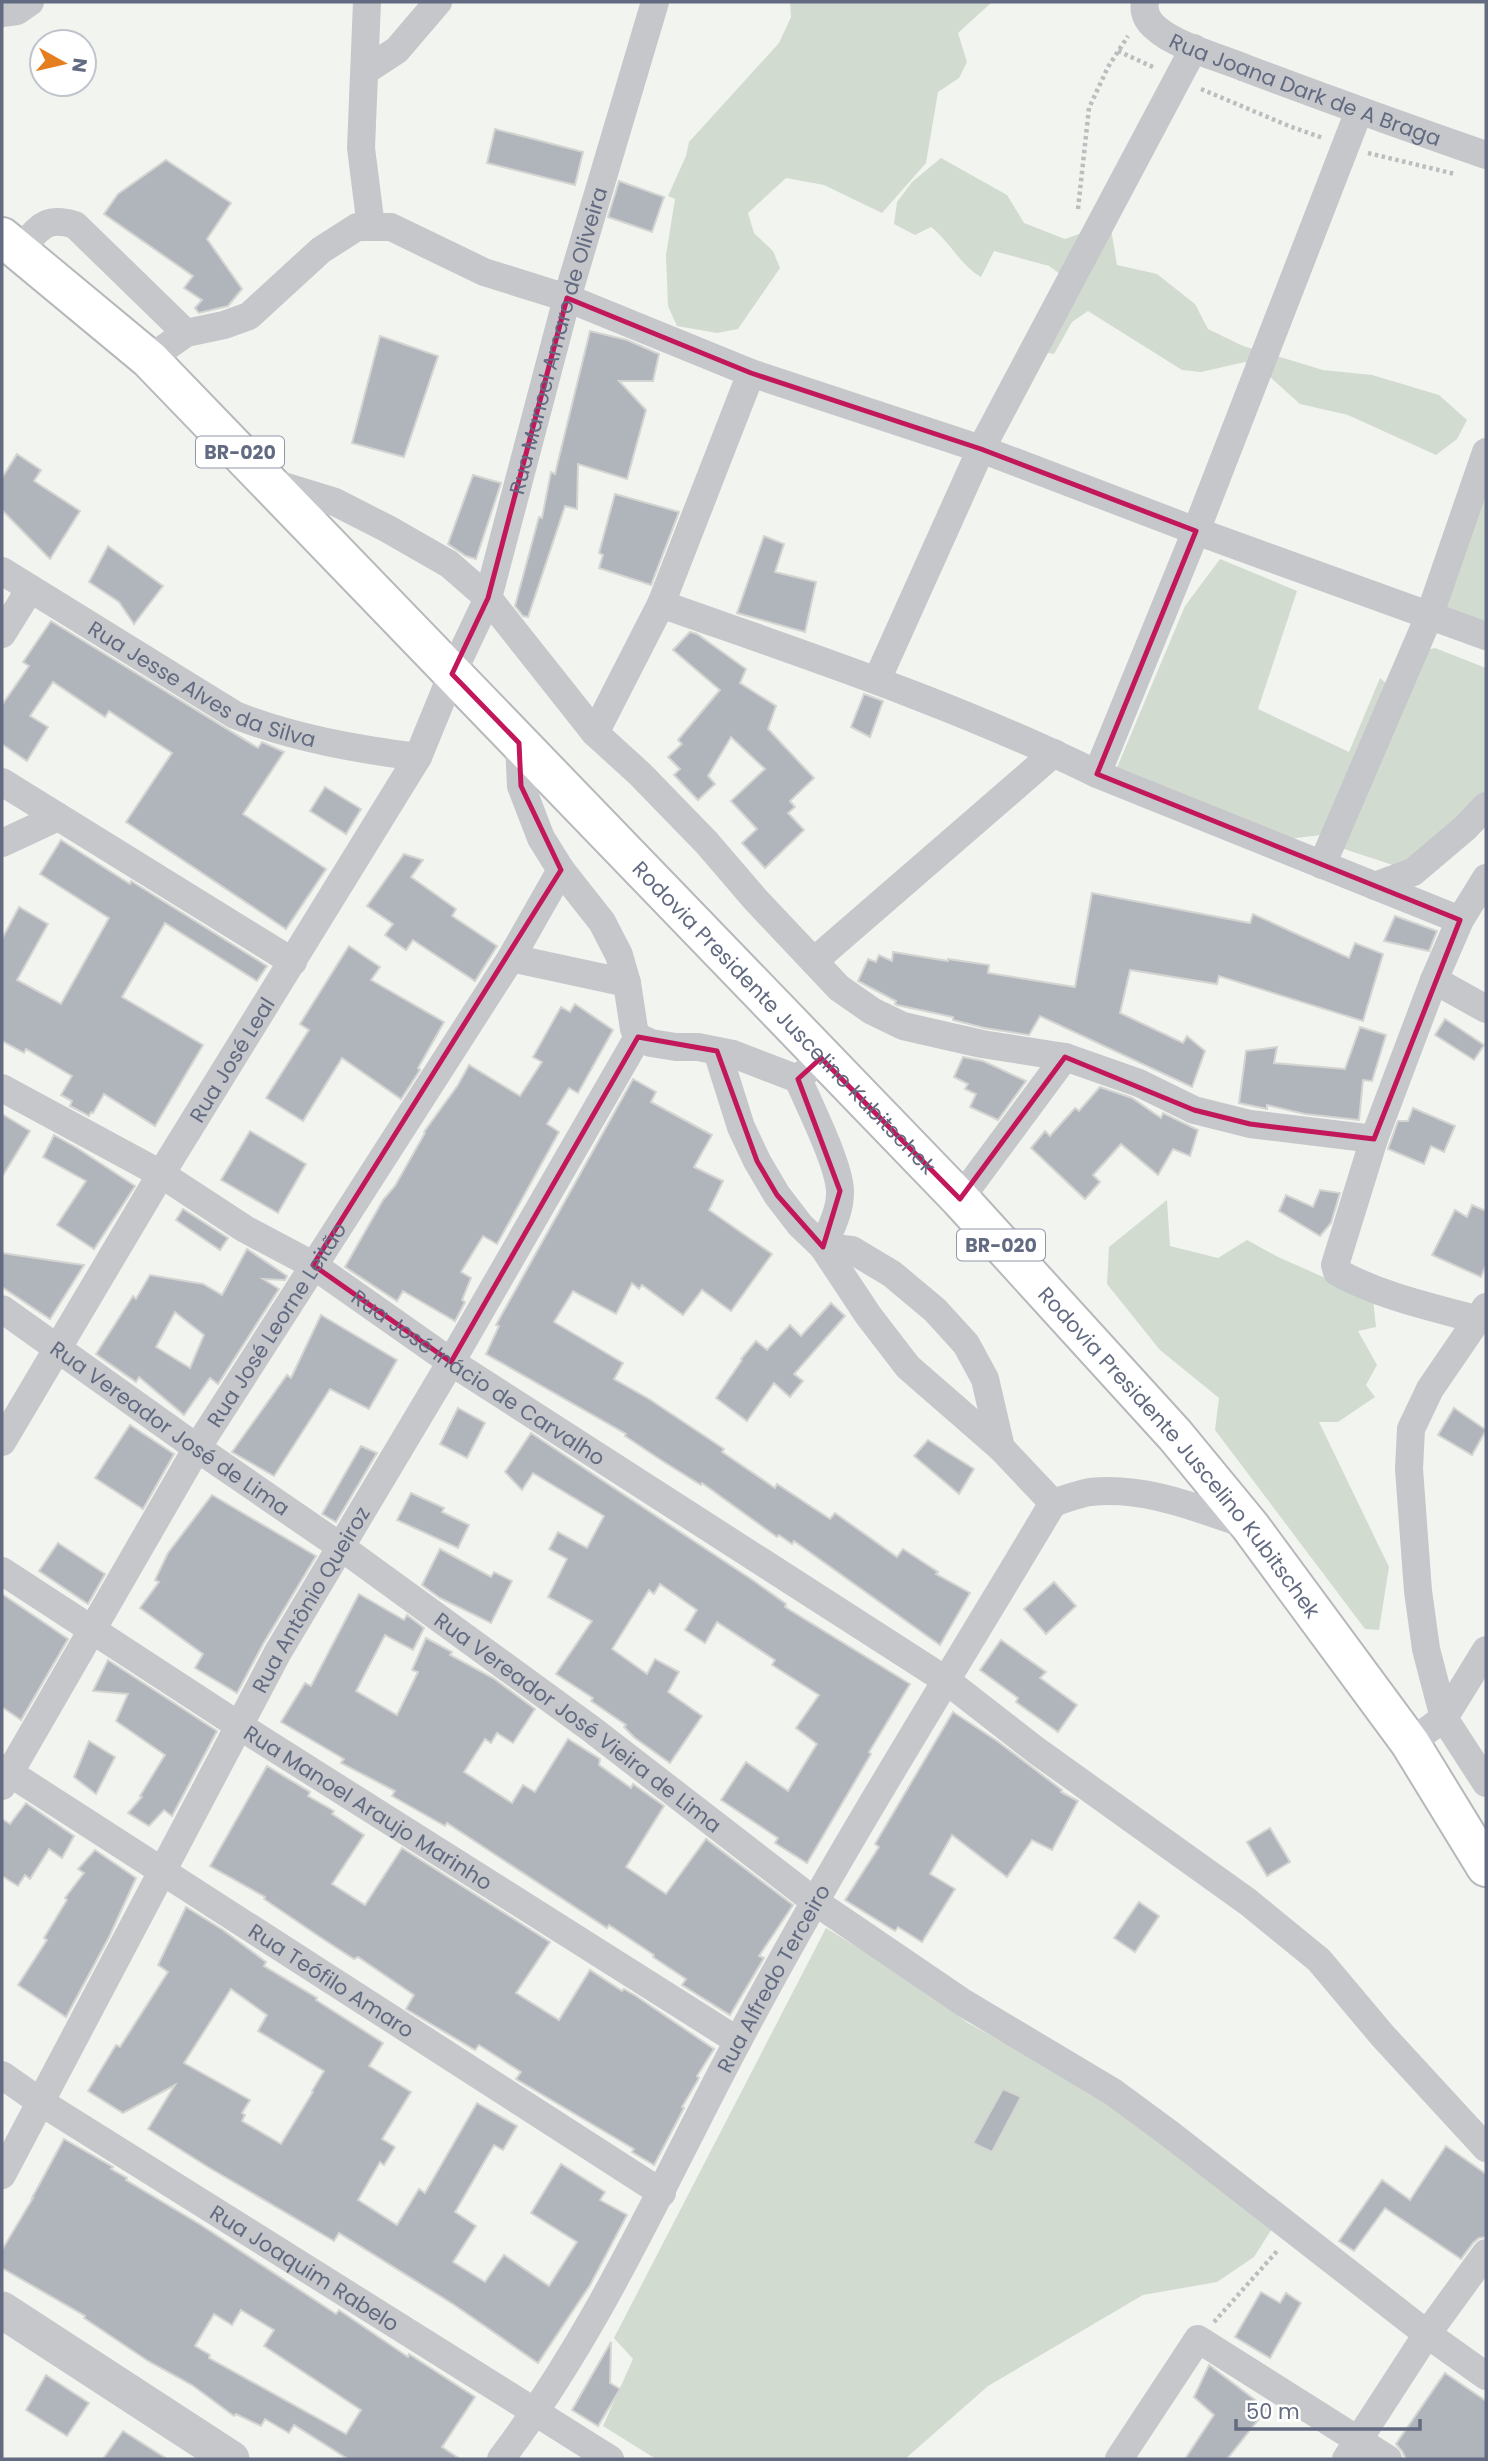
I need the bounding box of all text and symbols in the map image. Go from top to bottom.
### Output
street label: Rua Joana Dark de A Braga [1165,26,1445,153]
north arrow [28,28,98,98]
text: N [65,56,94,74]
street label: Rua Manoel Amaro de Oliveira [501,183,614,497]
road number: BR-020 [196,436,284,467]
street label: Rua Jesse Alves da Silva [83,613,319,754]
street label: Rodovia Presidente Juscelino Kubitschek [626,854,943,1180]
street label: Rua José Leal [182,992,281,1128]
street label: Rua José Leorne Leitão [200,1216,353,1433]
road number: BR-020 [957,1230,1045,1260]
street label: Rodovia Presidente Juscelino Kubitschek [1032,1280,1327,1624]
street label: Rua José Inácio de Carvalho [346,1282,611,1472]
street label: Rua Vereador José de Lima [45,1334,296,1522]
street label: Rua Antônio Queiroz [245,1501,376,1698]
street label: Rua Vereador José Vieira de Lima [429,1605,728,1839]
street label: Rua Manoel Araujo Marinho [239,1718,498,1897]
street label: Rua Alfredo Terceiro [709,1879,836,2077]
street label: Rua Teófilo Amaro [243,1916,420,2044]
street label: Rua Joaquim Rabelo [205,2198,405,2338]
scale bar [1236,2388,1420,2432]
text: 50 m [1246,2397,1300,2426]

